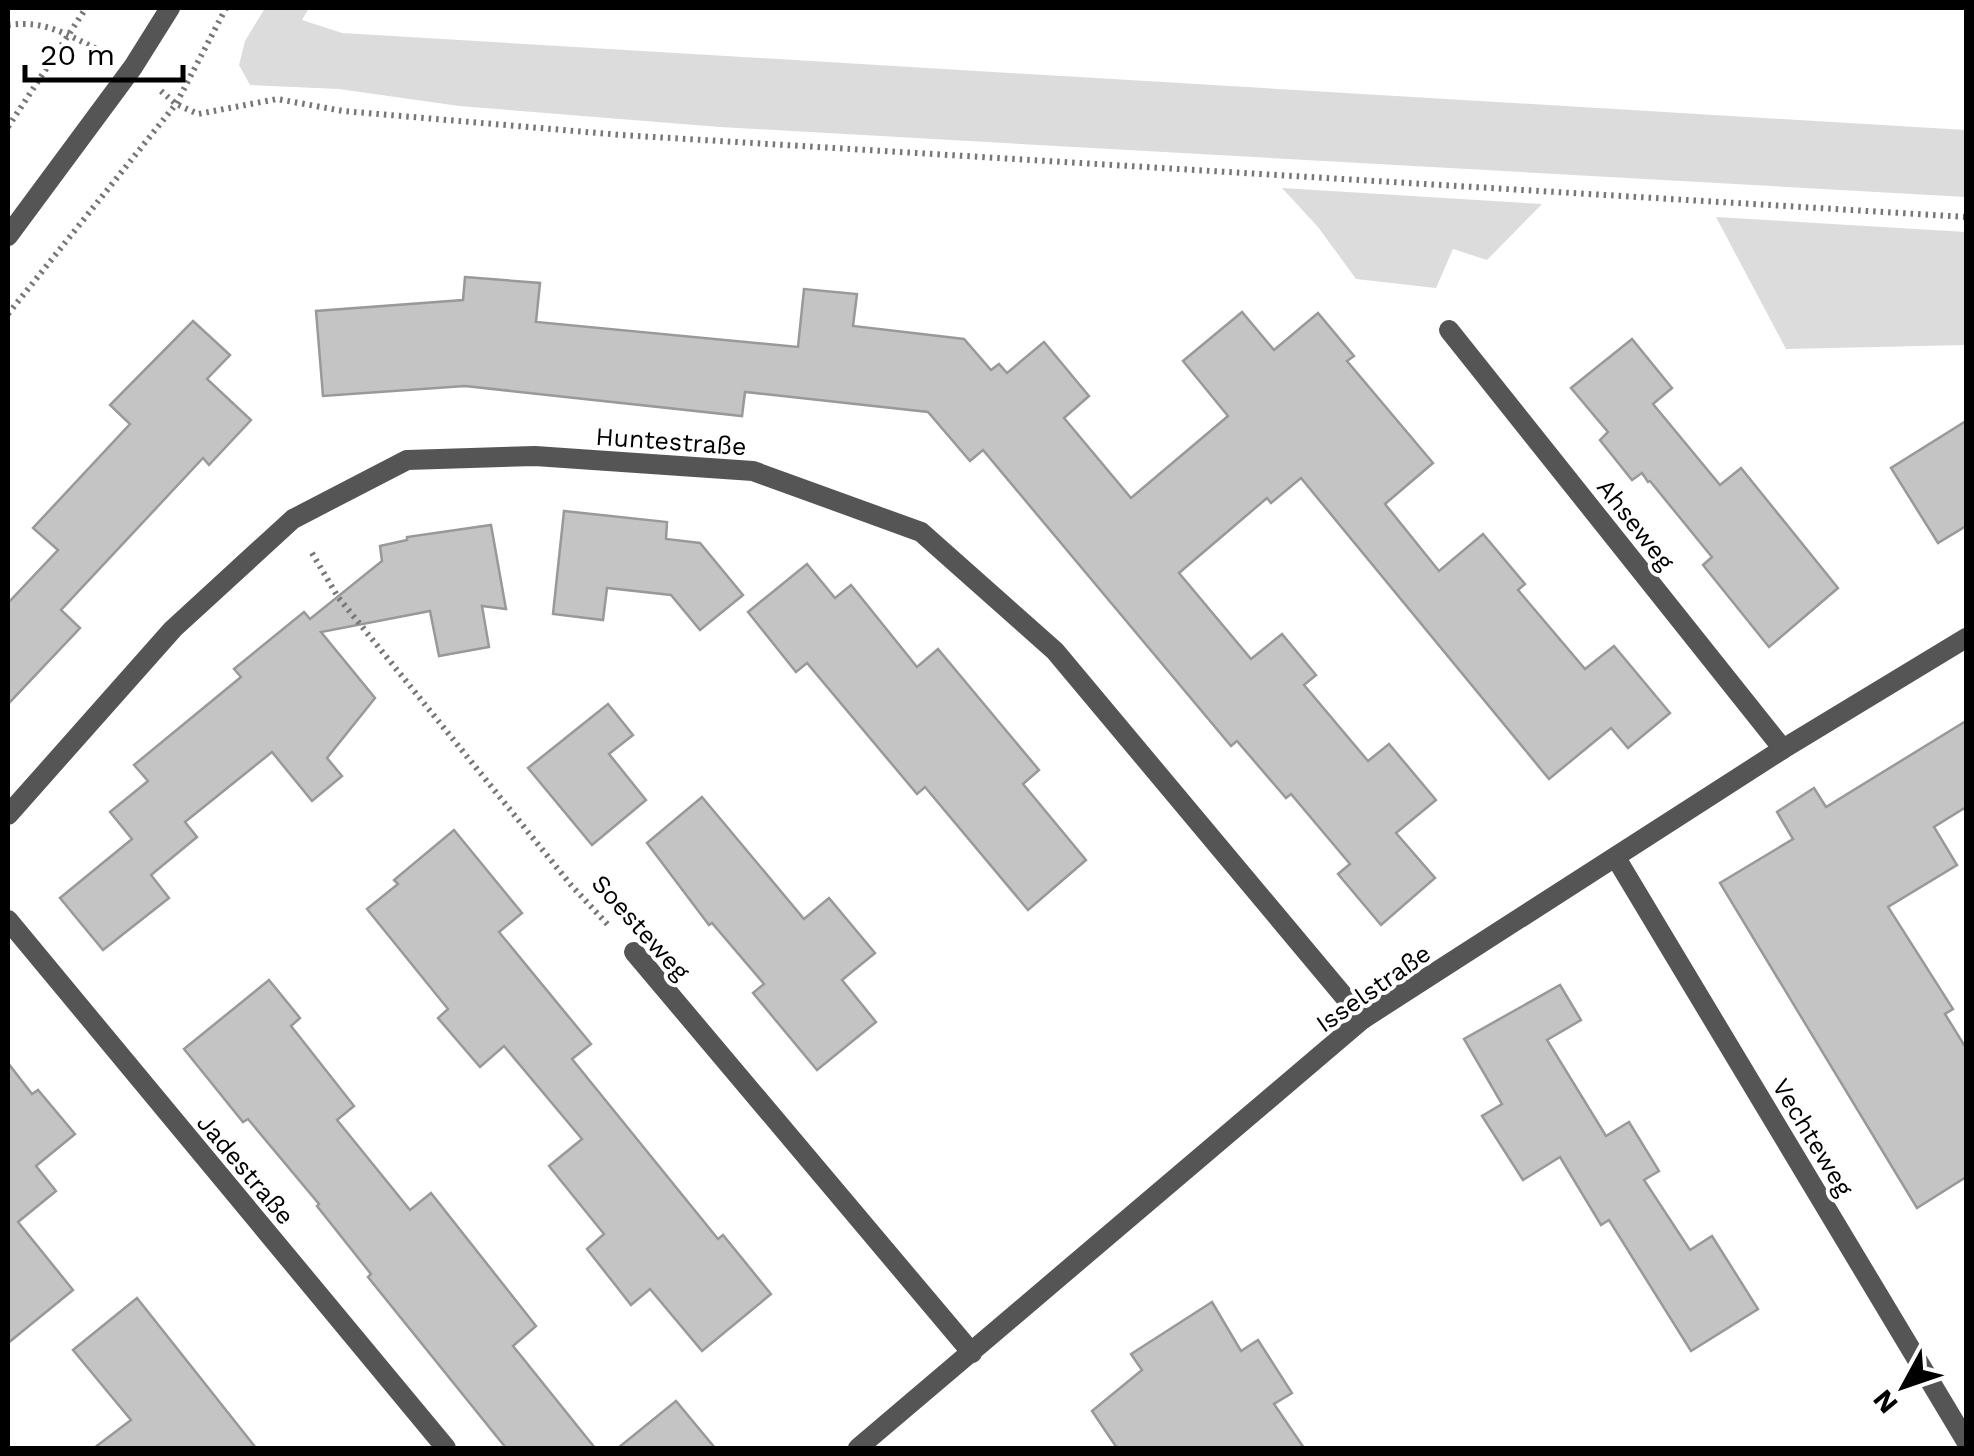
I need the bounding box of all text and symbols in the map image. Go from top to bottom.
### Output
scale bar [25,20,182,82]
text: 20 m [40,37,115,72]
street label: Huntestraße [594,422,747,461]
street label: Ahseweg [1591,473,1681,576]
street label: Soesteweg [586,869,696,986]
street label: Isselstraße [1310,938,1436,1038]
street label: Vechteweg [1766,1073,1859,1202]
street label: Jadestraße [191,1108,300,1231]
north arrow [1854,1336,1954,1436]
text: N [1866,1383,1905,1420]

